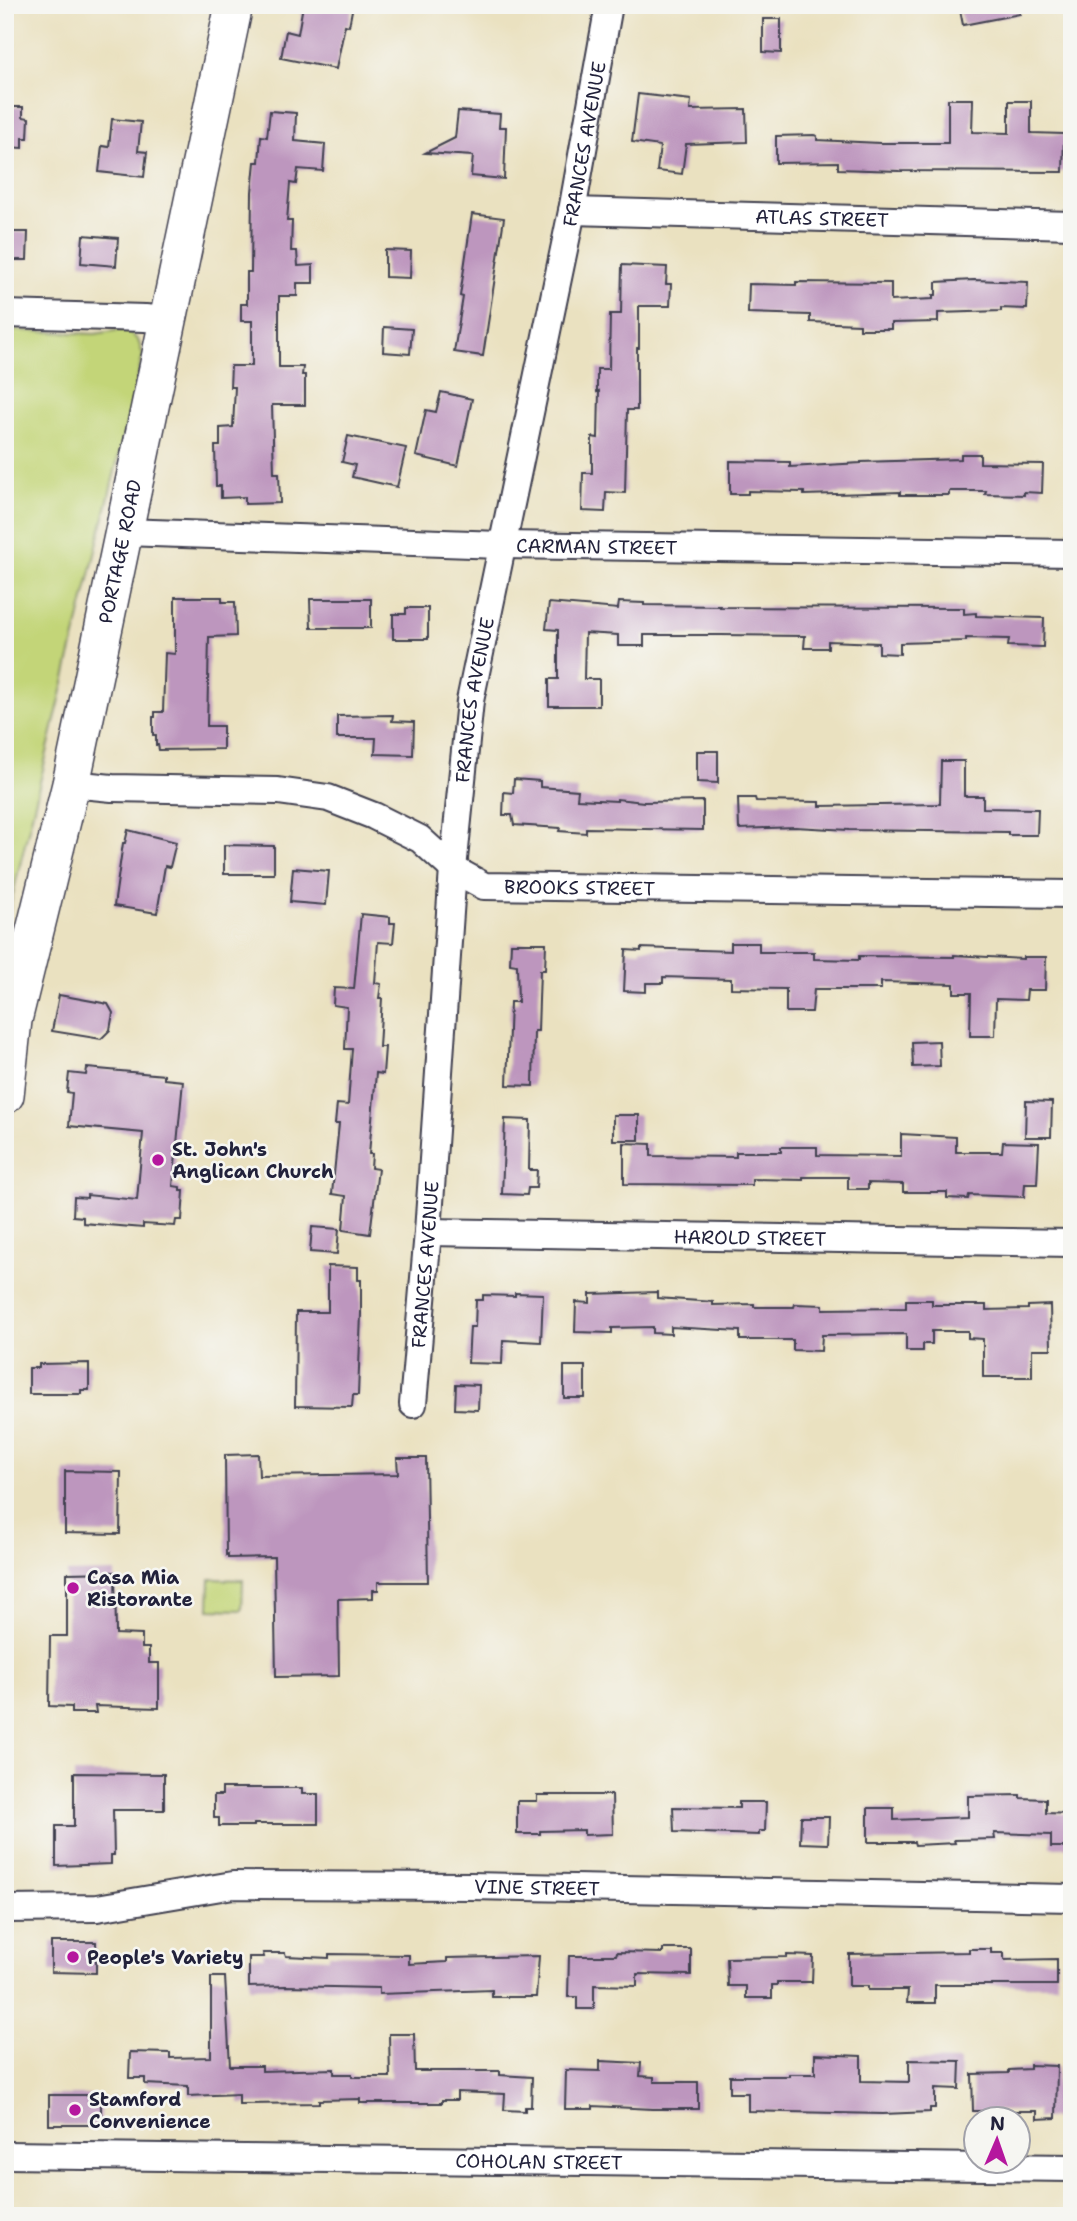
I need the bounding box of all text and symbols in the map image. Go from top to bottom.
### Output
street label: FRANCES AVENUE [557,59,611,229]
street label: ATLAS STREET [755,204,889,232]
street label: PORTAGE ROAD [92,477,147,626]
street label: CARMAN STREET [516,533,678,560]
street label: FRANCES AVENUE [449,615,500,784]
street label: BROOKS STREET [504,874,655,901]
place label: St. John's Anglican Church [172,1137,334,1184]
marker: St. John's Anglican Church [150,1152,166,1168]
street label: FRANCES AVENUE [405,1180,444,1349]
street label: HAROLD STREET [673,1224,827,1251]
place label: Casa Mia Ristorante [87,1565,193,1612]
marker: Casa Mia Ristorante [65,1580,81,1596]
street label: VINE STREET [474,1874,600,1901]
place label: People's Variety [87,1945,244,1970]
marker: People's Variety [65,1949,81,1965]
place label: Stamford Convenience [89,2087,211,2134]
marker: Stamford Convenience [67,2102,83,2118]
north arrow [962,2106,1032,2176]
text: N [990,2111,1006,2136]
street label: COHOLAN STREET [455,2148,623,2175]

